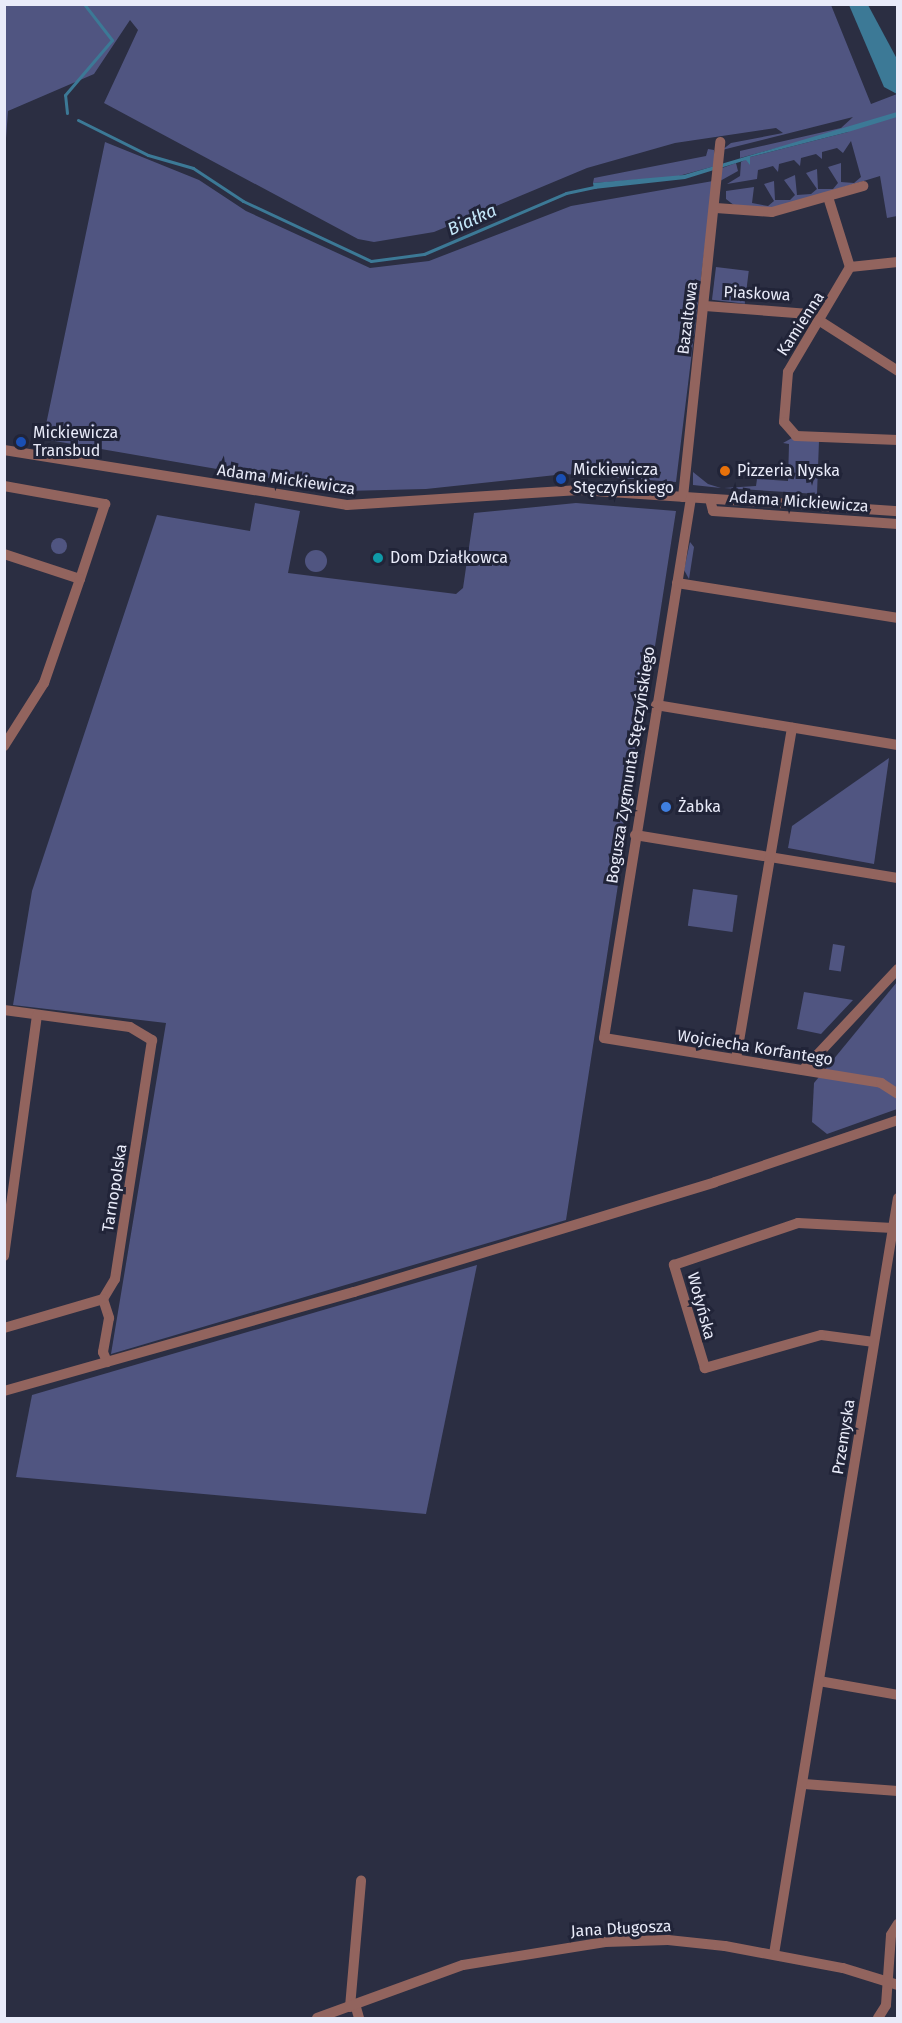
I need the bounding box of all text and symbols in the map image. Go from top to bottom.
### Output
water label: Białka [444,200,500,240]
street label: Bazaltowa [674,280,702,356]
street label: Piaskowa [723,283,791,305]
street label: Kamienna [773,288,829,360]
place label: Mickiewicza Transbud [33,423,118,461]
marker: Mickiewicza Transbud [14,435,28,449]
place label: Mickiewicza Stęczyńskiego [573,460,674,498]
street label: Adama Mickiewicza [216,461,356,499]
place label: Pizzeria Nyska [737,461,840,481]
marker: Pizzeria Nyska [718,464,732,478]
marker: Mickiewicza Stęczyńskiego [554,472,568,486]
street label: Adama Mickiewicza [729,488,869,516]
place label: Dom Działkowca [390,548,508,568]
marker: Dom Działkowca [371,551,385,565]
street label: Bogusza Zygmunta Stęczyńskiego [603,645,659,885]
place label: Żabka [678,797,721,817]
marker: Żabka [659,800,673,814]
street label: Wojciecha Korfantego [676,1026,834,1070]
street label: Tarnopolska [99,1143,131,1233]
street label: Wołyńska [683,1270,719,1342]
street label: Przemyska [829,1398,859,1476]
street label: Jana Długosza [570,1917,672,1941]

